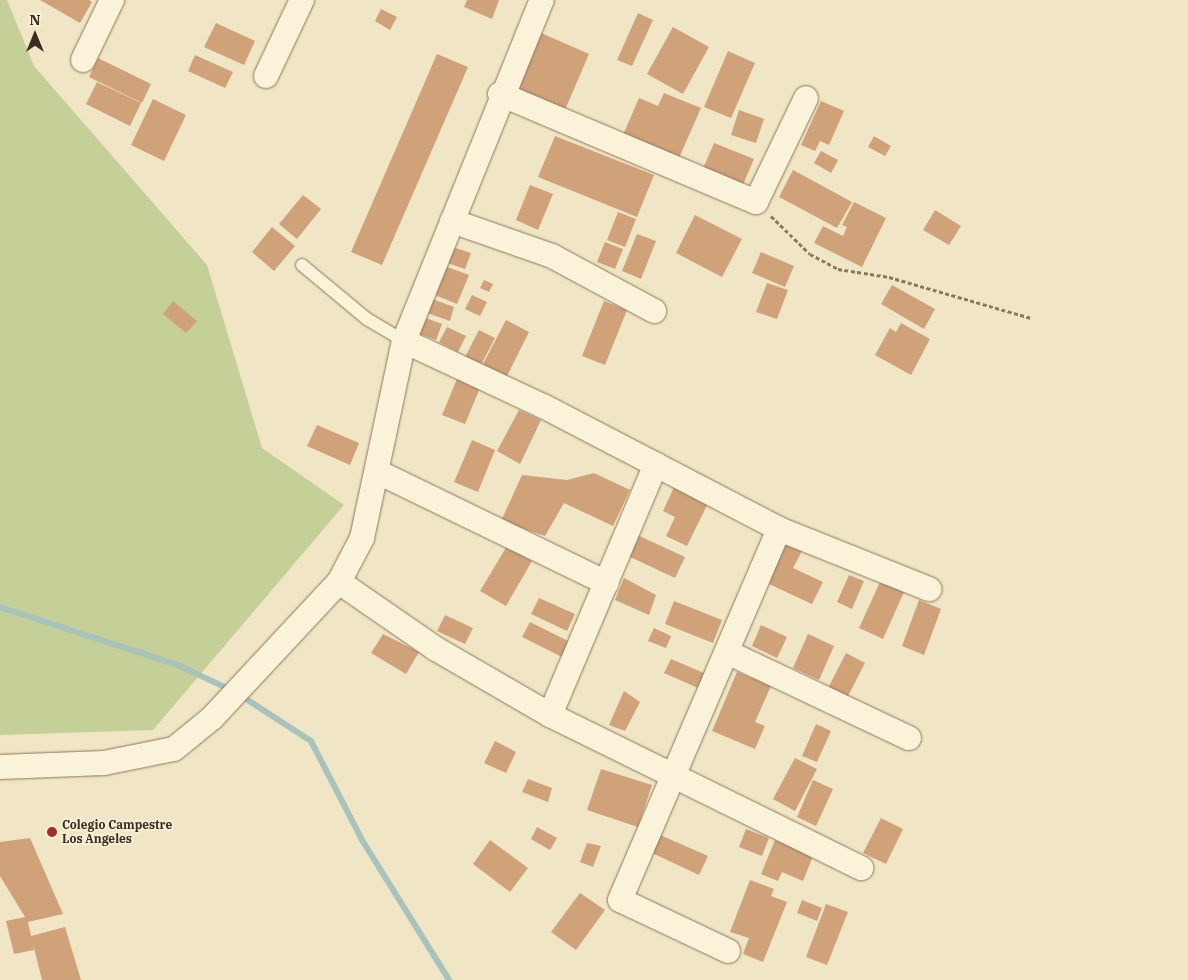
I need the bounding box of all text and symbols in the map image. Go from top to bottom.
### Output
north arrow [10,10,60,60]
text: N [29,11,41,29]
place label: Colegio Campestre Los Angeles [62,818,172,846]
marker: Colegio Campestre Los Angeles [46,826,58,838]

